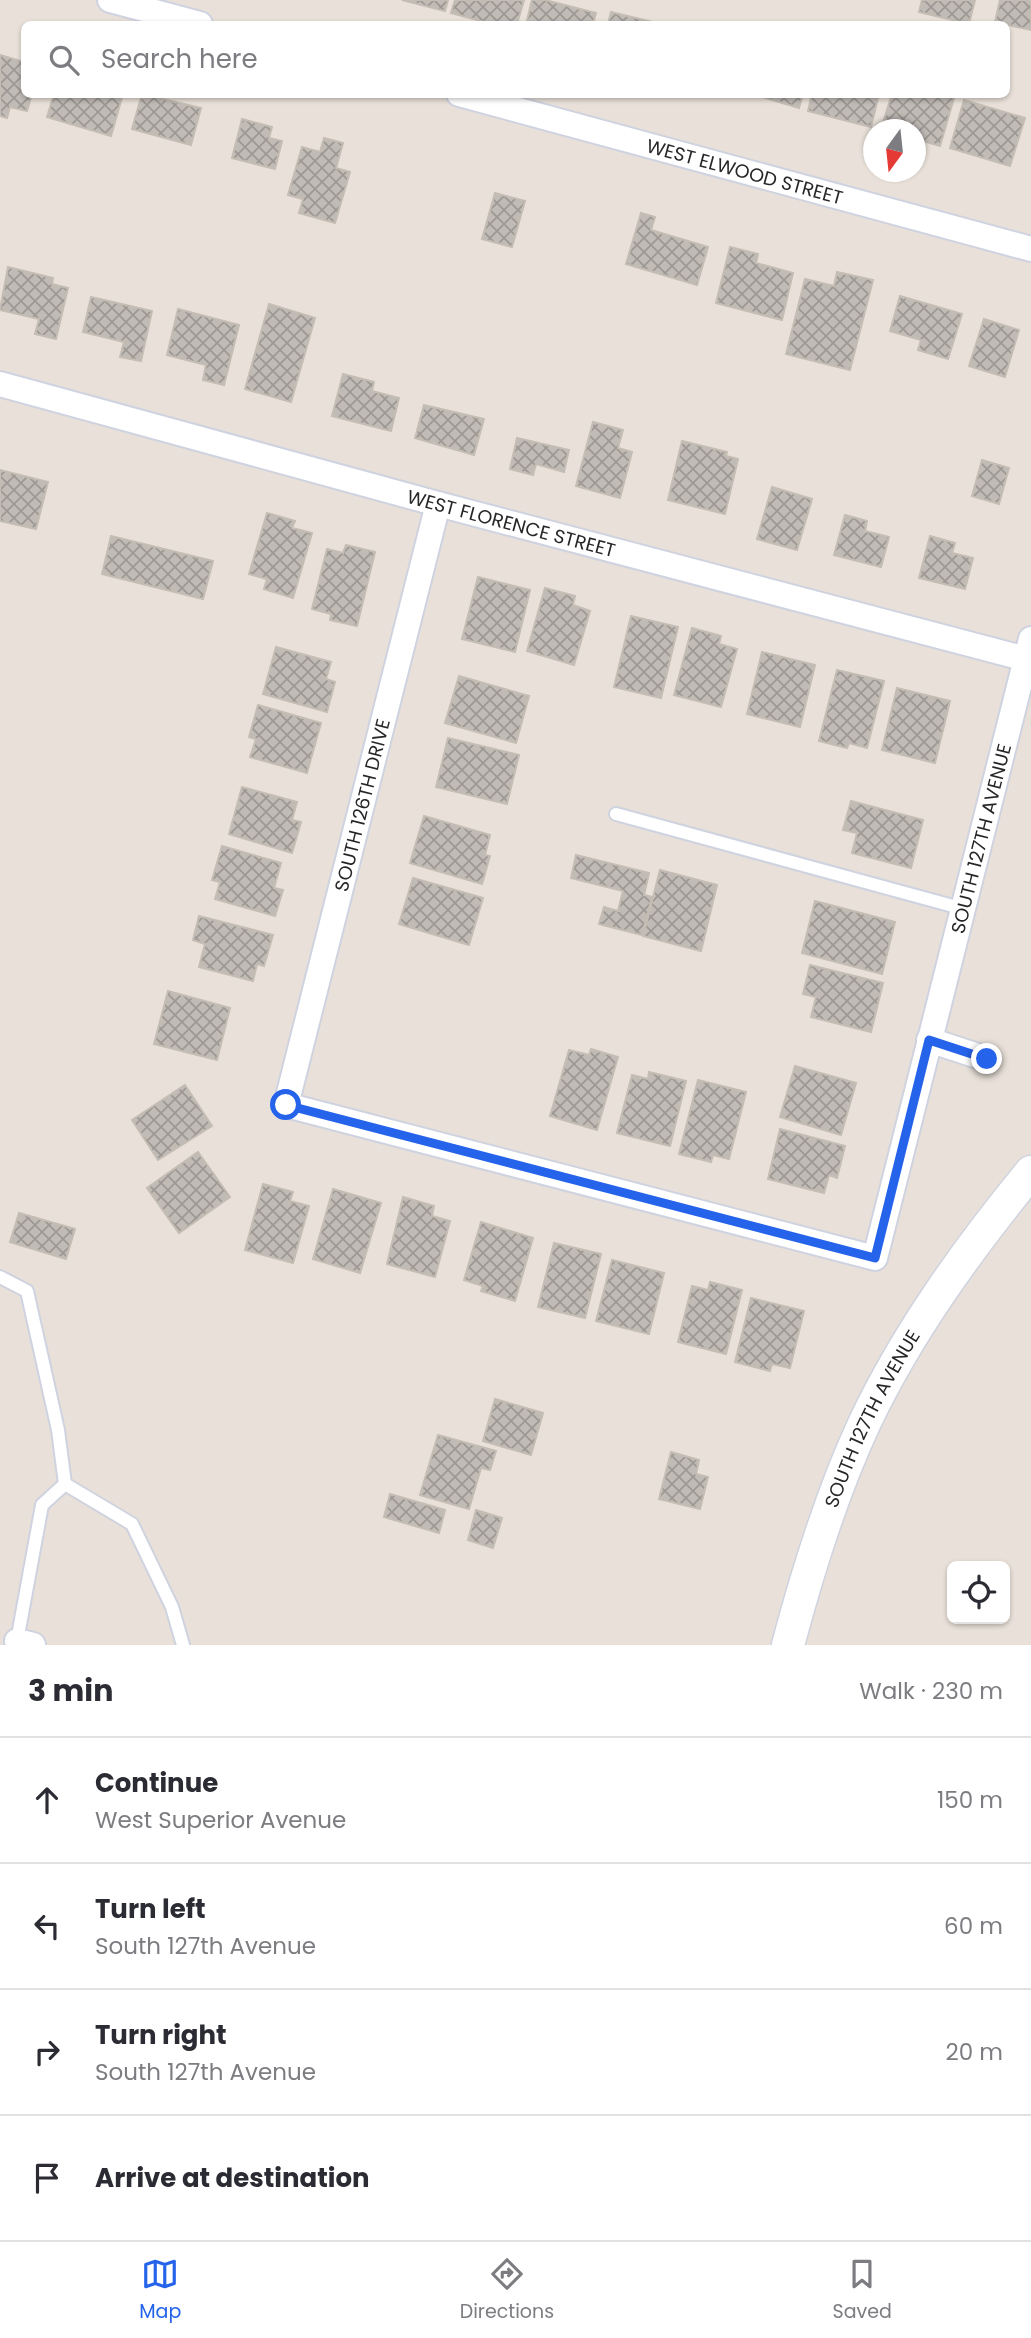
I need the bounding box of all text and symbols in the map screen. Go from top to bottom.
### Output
search box [21,21,1010,98]
icon: search [45,41,83,79]
text: Search here [101,41,258,77]
north arrow [863,119,926,182]
street label: WEST ELWOOD STREET [643,132,846,211]
street label: WEST FLORENCE STREET [404,483,618,564]
street label: SOUTH 126TH DRIVE [328,716,397,894]
street label: SOUTH 127TH AVENUE [944,741,1018,936]
route end [971,1043,1002,1074]
route start [270,1089,301,1120]
street label: SOUTH 127TH AVENUE [818,1325,927,1511]
map controls [947,1561,1010,1624]
button: locate [947,1561,1010,1624]
text: 3 min [28,1669,113,1712]
text: Walk · 230 m [859,1675,1003,1707]
text: Continue [95,1765,218,1801]
icon: ahead [28,1781,66,1819]
text: 150 m [937,1784,1003,1816]
text: West Superior Avenue [95,1804,346,1836]
text: Turn left [95,1891,206,1927]
icon: left [28,1907,66,1945]
text: 60 m [944,1910,1003,1942]
text: South 127th Avenue [95,1930,316,1962]
text: Turn right [95,2017,227,2053]
icon: right [28,2033,66,2071]
text: 20 m [945,2036,1003,2068]
text: South 127th Avenue [95,2056,316,2088]
icon: arrive [28,2159,66,2197]
text: Arrive at destination [95,2160,370,2196]
tab: Map [139,2255,181,2326]
tab: Directions [460,2255,554,2326]
tab: Saved [833,2255,892,2326]

